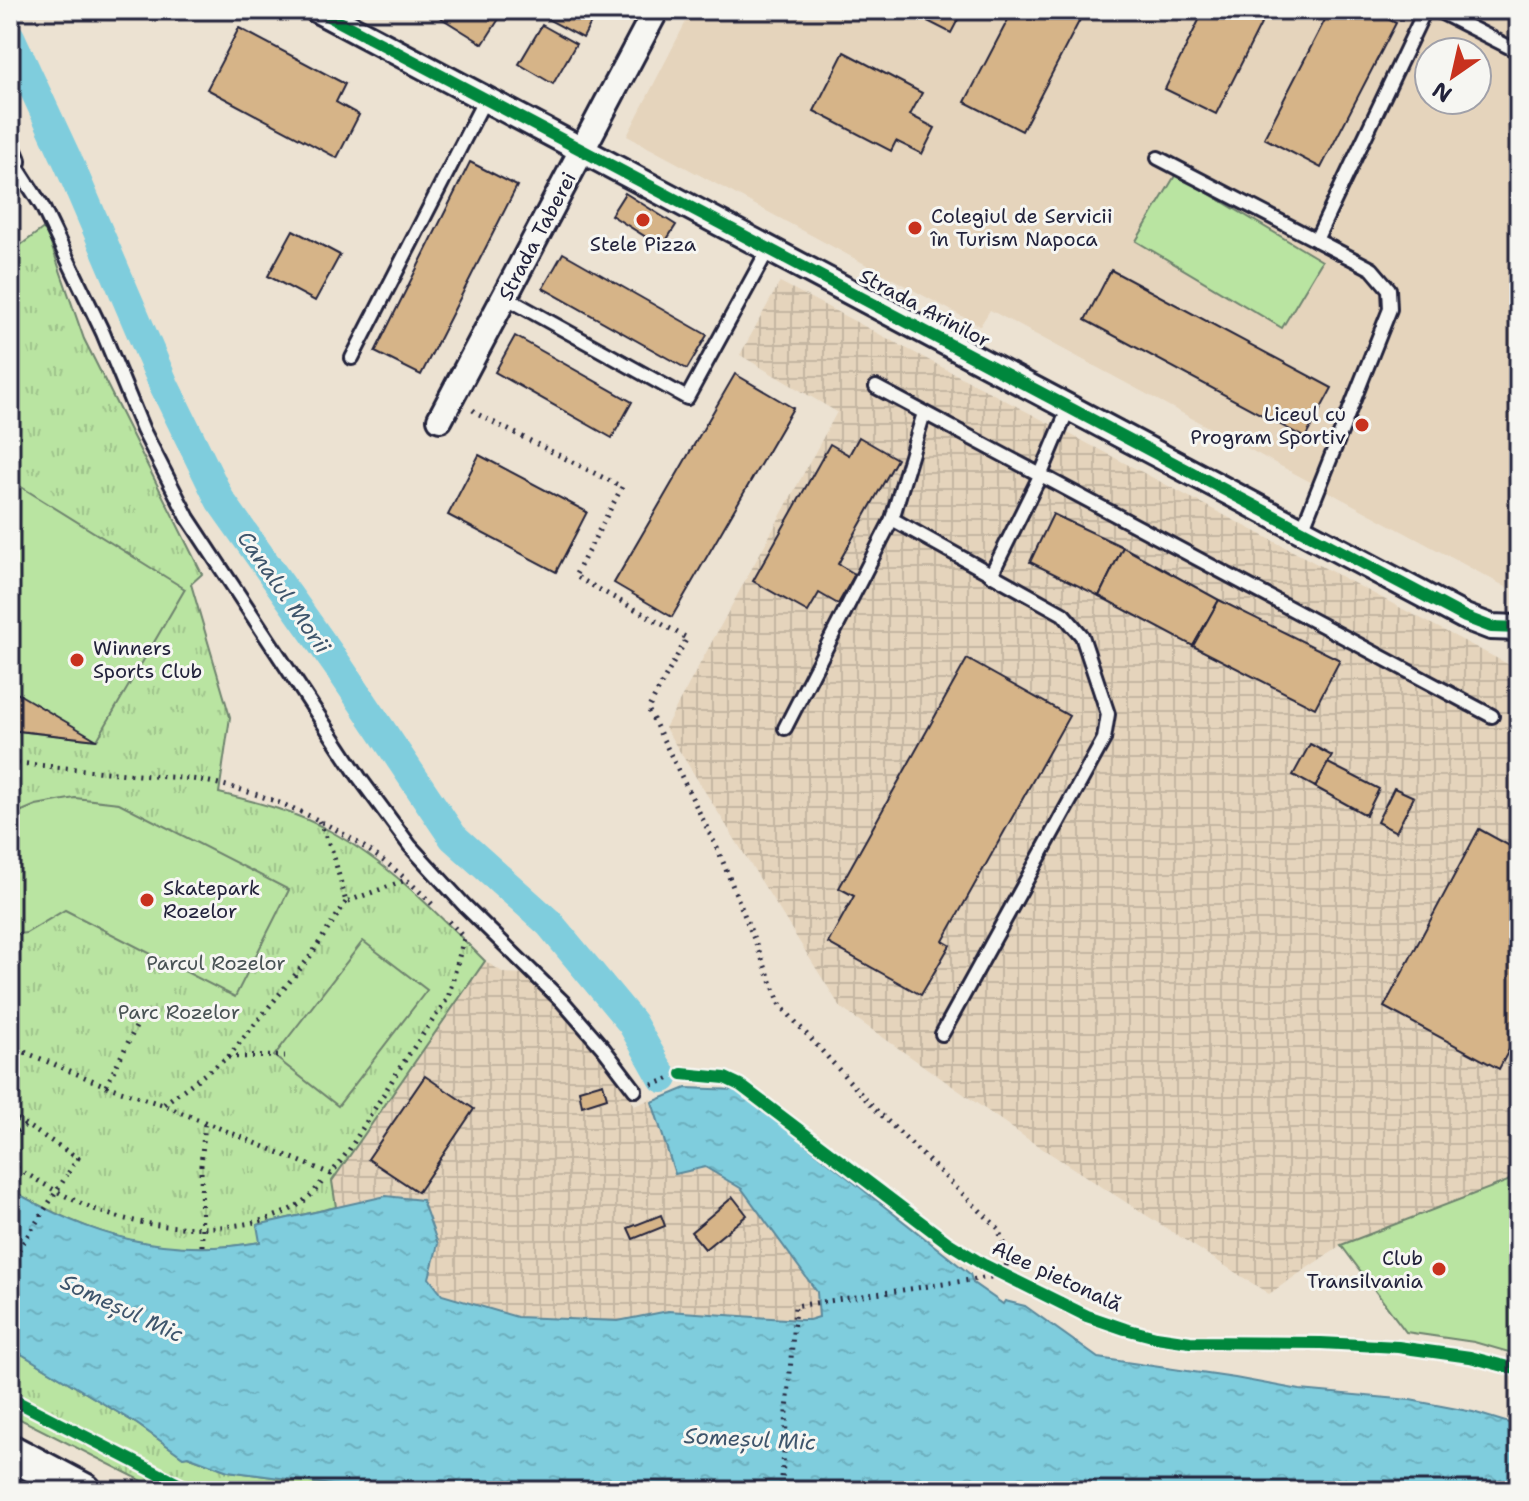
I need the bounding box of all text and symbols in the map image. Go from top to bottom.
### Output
north arrow [1413,36,1493,116]
text: N [1427,75,1457,109]
street label: Strada Taberei [492,167,582,305]
place label: Colegiul de Servicii în Turism Napoca [930,203,1113,252]
marker: Stele Pizza [634,211,652,229]
marker: Colegiul de Servicii în Turism Napoca [906,219,924,237]
place label: Stele Pizza [590,231,697,257]
street label: Strada Arinilor [855,263,995,353]
place label: Liceul cu Program Sportiv [1190,401,1346,450]
marker: Liceul cu Program Sportiv [1353,416,1371,434]
water label: Canalul Morii [231,525,338,660]
place label: Winners Sports Club [93,635,202,684]
marker: Winners Sports Club [68,651,86,669]
place label: Skatepark Rozelor [163,875,260,924]
marker: Skatepark Rozelor [138,891,156,909]
park label: Parcul Rozelor [146,950,286,976]
park label: Parc Rozelor [118,999,240,1025]
street label: Alee pietonală [988,1235,1127,1318]
place label: Club Transilvania [1307,1245,1424,1294]
marker: Club Transilvania [1430,1260,1448,1278]
water label: Someșul Mic [55,1267,188,1350]
water label: Someșul Mic [683,1421,817,1458]

